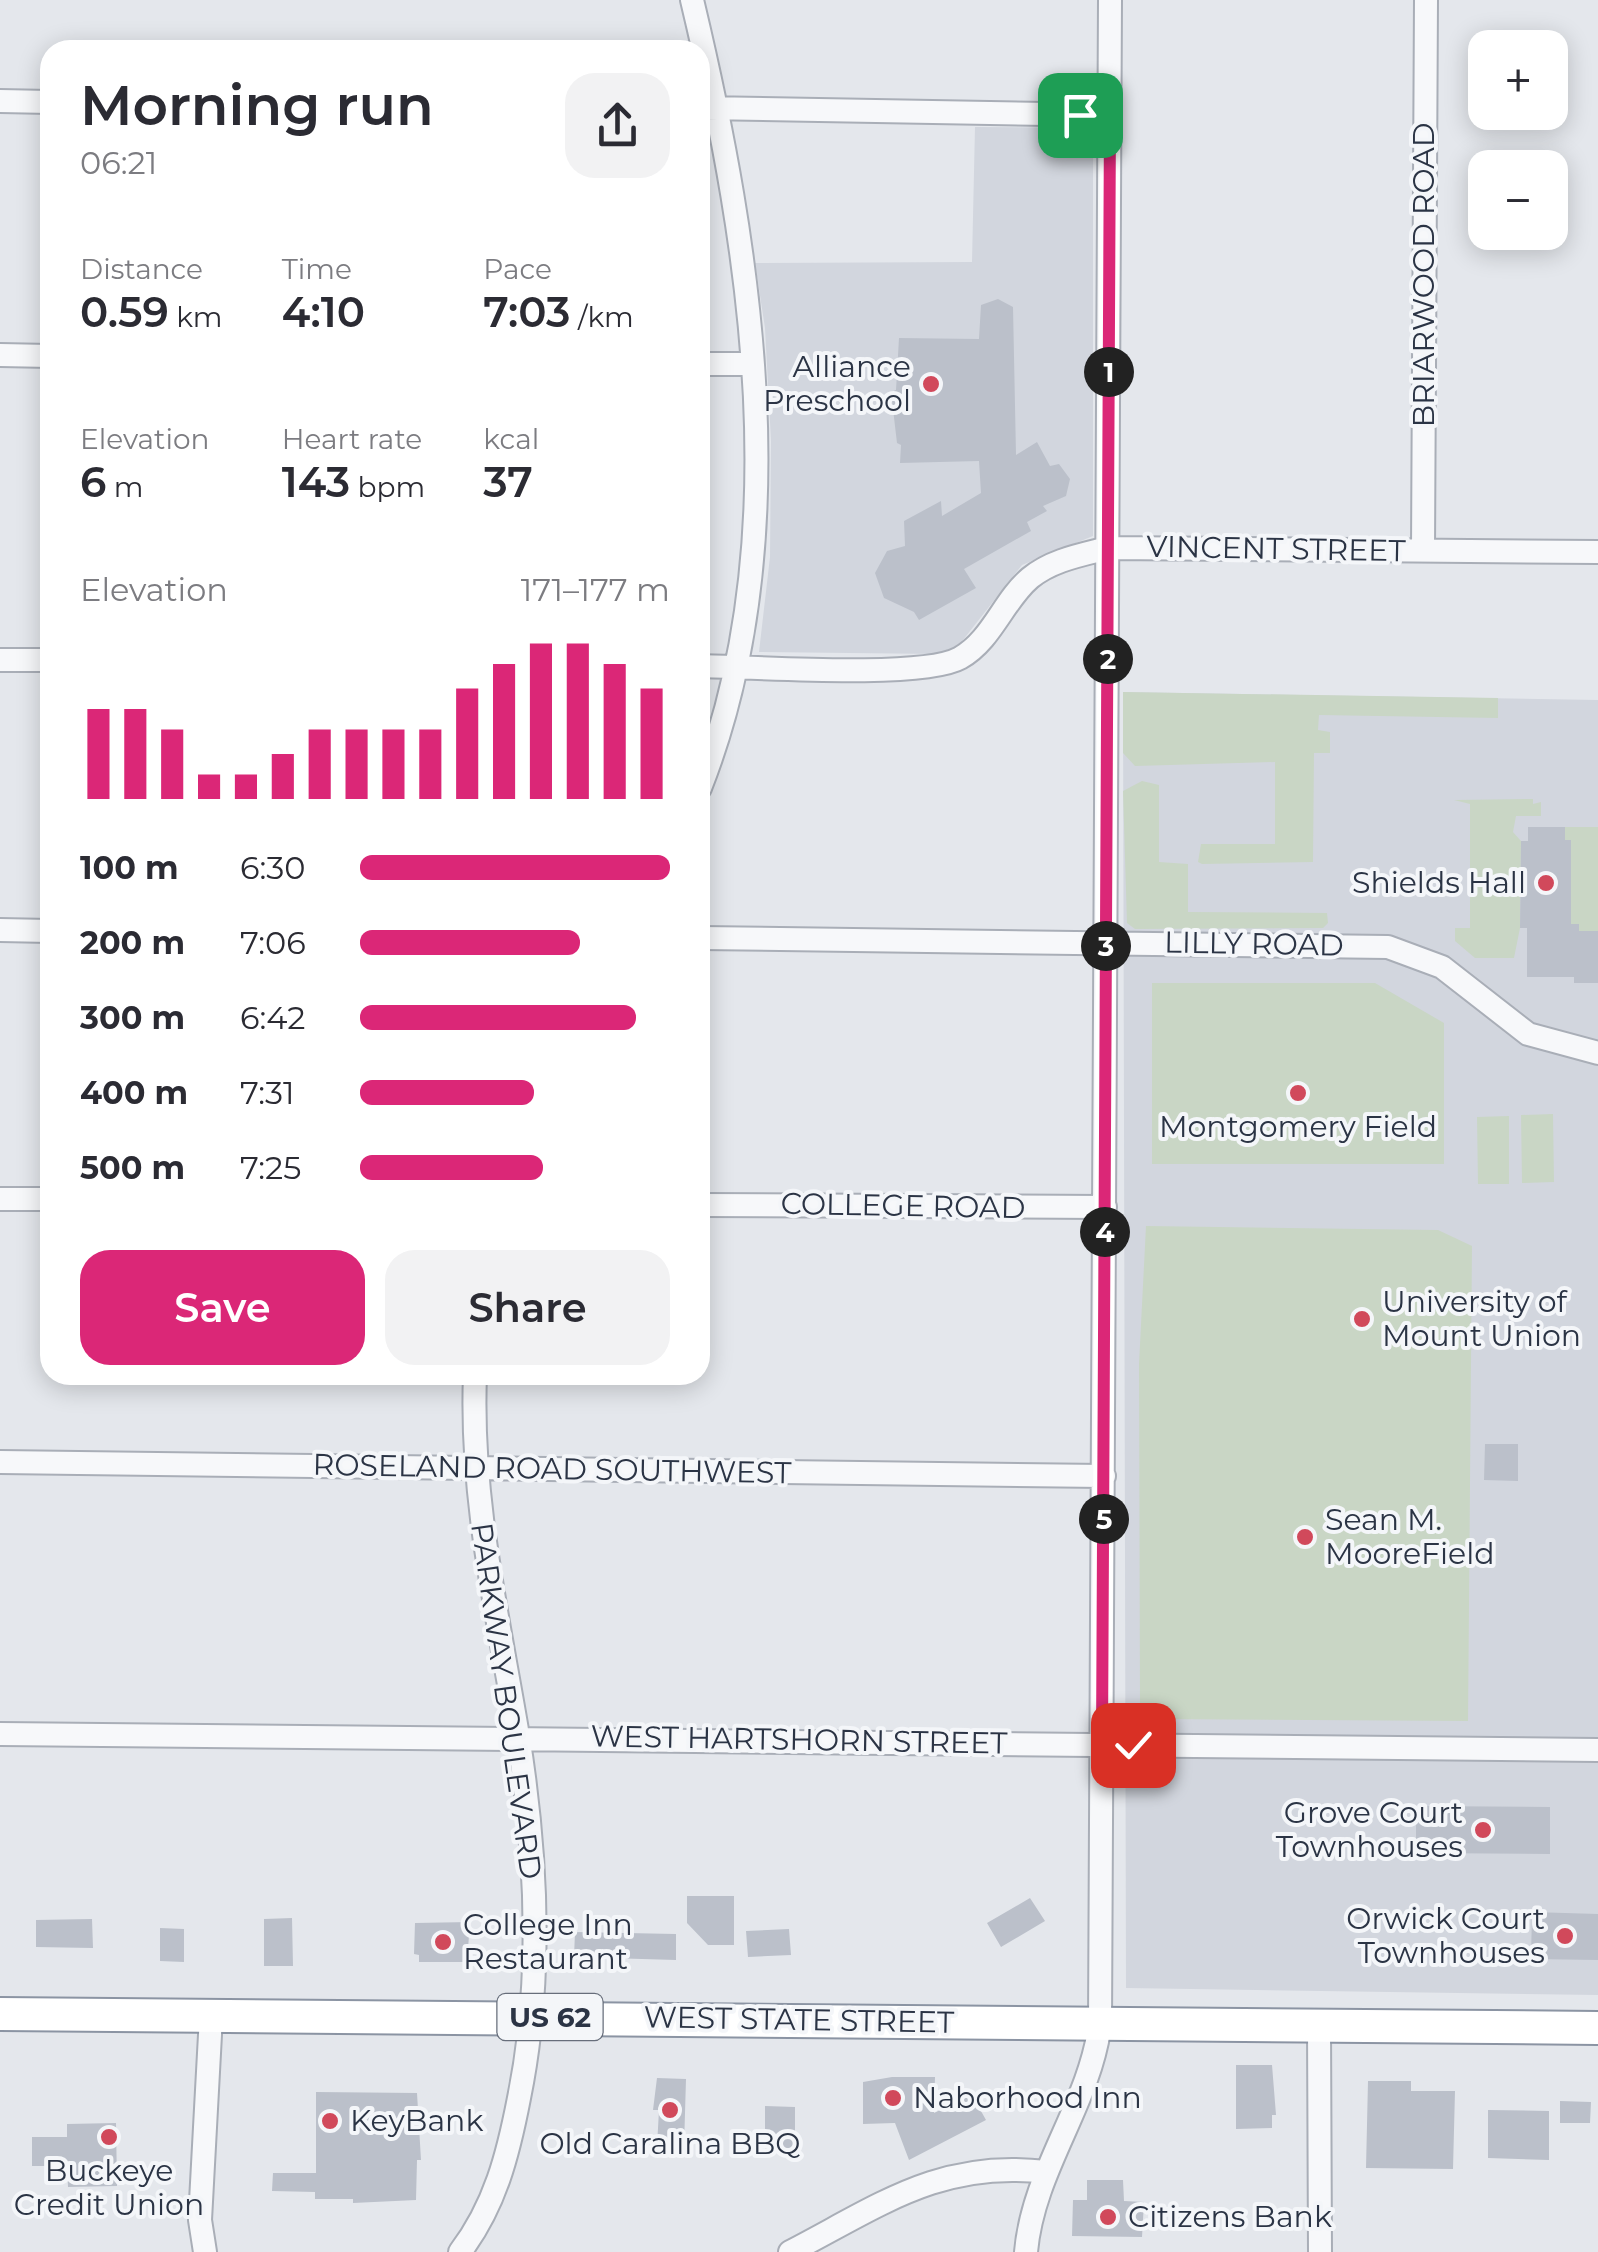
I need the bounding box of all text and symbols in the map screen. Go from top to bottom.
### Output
map controls [1468,30,1568,250]
button: + [1468,30,1568,130]
text: Morning run [80,72,434,139]
button: share [565,73,670,178]
pin [1038,73,1123,158]
icon: arrive [1053,88,1108,143]
street label: BRIARWOOD ROAD [1405,122,1442,428]
text: 06:21 [80,143,157,182]
button: − [1468,150,1568,250]
text: Distance [80,252,203,286]
text: Time [282,252,352,286]
text: Pace [483,252,552,286]
text: 0.59 [80,286,169,338]
text: 4:10 [282,286,365,338]
text: 7:03 [483,286,571,338]
text: km [169,300,222,334]
text: /km [571,300,634,334]
pin: 1 [1084,347,1134,397]
place label: Alliance Preschool [763,348,911,419]
text: 1 [1104,355,1114,389]
marker: Alliance Preschool [920,373,942,395]
text: Elevation [80,422,209,456]
text: Heart rate [282,422,422,456]
text: kcal [483,422,539,456]
text: 6 [80,456,106,508]
text: 143 [282,456,350,508]
text: 37 [483,456,533,508]
text: m [106,470,143,504]
text: bpm [350,470,425,504]
street label: VINCENT STREET [1146,528,1407,569]
text: Elevation [80,570,228,609]
text: 171–177 m [521,570,670,609]
pin: 2 [1083,634,1133,684]
text: 2 [1100,642,1116,676]
text: 100 m [80,848,179,887]
text: 6:30 [240,848,306,887]
place label: Shields Hall [1352,864,1526,901]
marker: Shields Hall [1535,872,1557,894]
pin: 3 [1081,921,1131,971]
text: 200 m [80,923,185,962]
text: 7:06 [240,923,306,962]
street label: LILLY ROAD [1164,923,1344,964]
text: 3 [1098,929,1114,963]
text: 300 m [80,998,185,1037]
text: 6:42 [240,998,306,1037]
text: 400 m [80,1073,188,1112]
text: 7:31 [240,1073,295,1112]
marker: Montgomery Field [1287,1082,1309,1104]
place label: Montgomery Field [1159,1108,1437,1145]
text: 500 m [80,1148,185,1187]
text: 7:25 [240,1148,301,1187]
street label: COLLEGE ROAD [780,1185,1026,1226]
pin: 4 [1080,1207,1130,1257]
text: 4 [1095,1215,1115,1249]
button: Save [80,1250,365,1365]
button: Share [385,1250,670,1365]
place label: University of Mount Union [1382,1283,1581,1354]
marker: University of Mount Union [1351,1308,1373,1330]
street label: ROSELAND ROAD SOUTHWEST [312,1446,792,1491]
pin: 5 [1079,1494,1129,1544]
place label: Sean M. MooreField [1325,1501,1495,1572]
text: 5 [1096,1502,1112,1536]
street label: PARKWAY BOULEVARD [463,1520,550,1882]
marker: Sean M. MooreField [1294,1526,1316,1548]
pin [1091,1703,1176,1788]
street label: WEST HARTSHORN STREET [590,1717,1008,1762]
icon: check [1106,1718,1161,1773]
place label: Grove Court Townhouses [1276,1794,1463,1865]
marker: Grove Court Townhouses [1472,1819,1494,1841]
place label: Orwick Court Townhouses [1346,1900,1545,1971]
place label: College Inn Restaurant [463,1906,633,1977]
marker: Orwick Court Townhouses [1554,1925,1576,1947]
marker: College Inn Restaurant [432,1931,454,1953]
road number: US 62 [498,1994,602,2040]
street label: WEST STATE STREET [643,1998,955,2041]
place label: Naborhood Inn [913,2079,1142,2116]
marker: Naborhood Inn [882,2087,904,2109]
marker: Old Caralina BBQ [659,2099,681,2121]
place label: KeyBank [350,2102,483,2139]
marker: KeyBank [319,2110,341,2132]
place label: Old Caralina BBQ [539,2125,801,2162]
marker: Buckeye Credit Union [98,2126,120,2148]
place label: Buckeye Credit Union [14,2152,204,2223]
place label: Citizens Bank [1128,2198,1332,2235]
marker: Citizens Bank [1097,2206,1119,2228]

